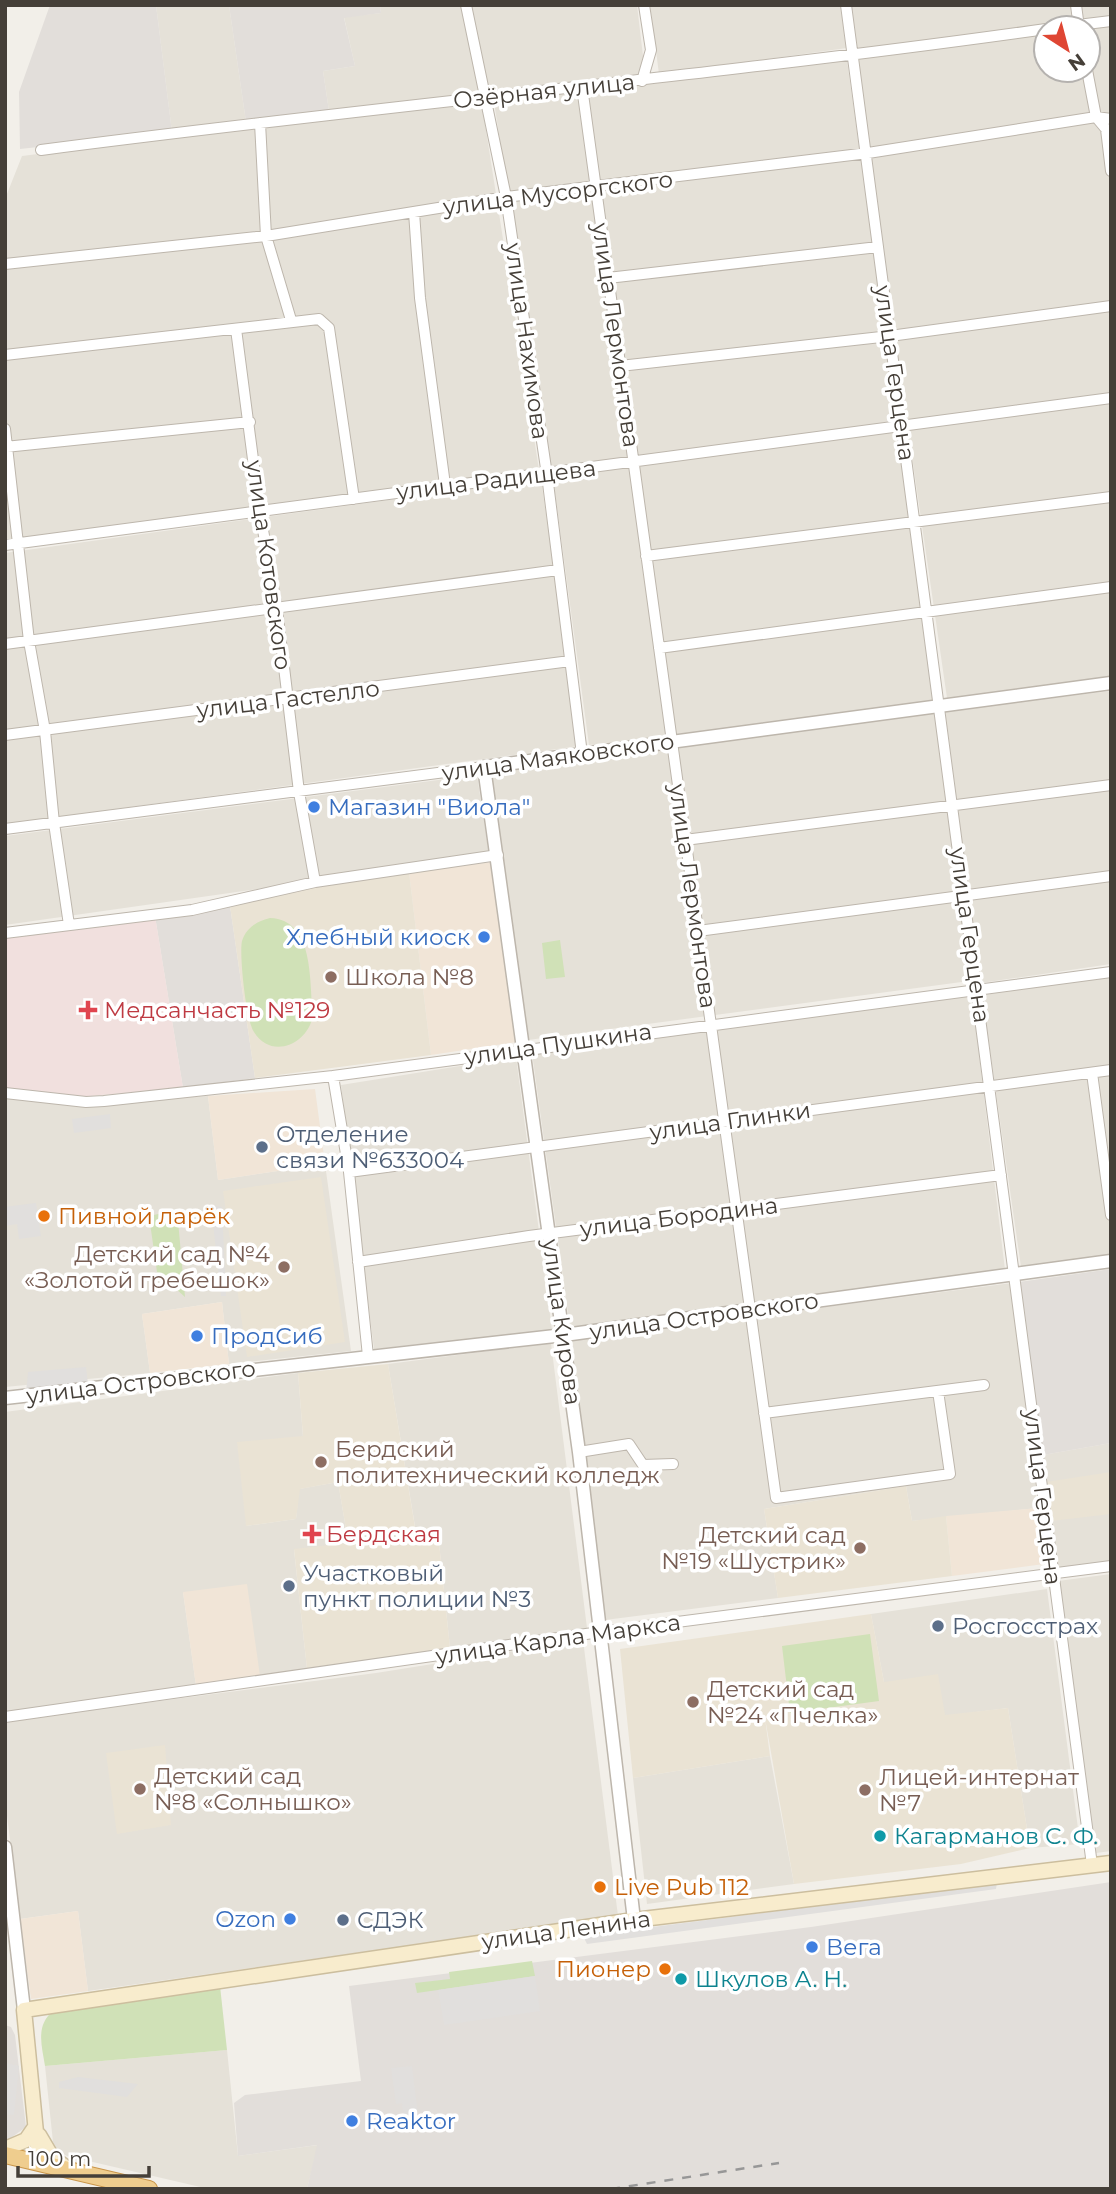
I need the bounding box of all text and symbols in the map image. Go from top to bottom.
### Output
north arrow [1032,14,1102,84]
text: N [1064,49,1090,76]
street label: Озёрная улица [452,68,636,114]
street label: улица Мусоргского [440,165,675,221]
street label: улица Лермонтова [586,220,646,449]
street label: улица Нахимова [499,240,555,441]
street label: улица Герцена [869,282,921,463]
street label: улица Радищева [394,454,597,506]
street label: улица Котовского [240,457,298,672]
street label: улица Гастелло [194,674,381,724]
street label: улица Маяковского [439,727,676,787]
street label: улица Лермонтова [663,781,723,1010]
place label: Магазин "Виола" [328,793,530,821]
marker: Магазин "Виола" [306,799,322,815]
street label: улица Герцена [944,844,996,1025]
place label: Хлебный киоск [286,923,471,951]
marker: Хлебный киоск [476,929,492,945]
place label: Школа №8 [345,963,474,991]
marker: Школа №8 [323,969,339,985]
place label: Медсанчасть №129 [104,996,330,1024]
marker: Медсанчасть №129 [78,1000,98,1020]
street label: улица Пушкина [461,1017,654,1071]
street label: улица Глинки [647,1096,812,1146]
place label: Отделение связи №633004 [276,1120,464,1174]
marker: Отделение связи №633004 [254,1139,270,1155]
street label: улица Бородина [577,1191,780,1243]
place label: Пивной ларёк [58,1202,231,1230]
marker: Пивной ларёк [36,1208,52,1224]
street label: улица Кирова [536,1236,588,1407]
place label: Детский сад №4 «Золотой гребешок» [24,1240,270,1294]
marker: Детский сад №4 «Золотой гребешок» [276,1259,292,1275]
street label: улица Островского [587,1286,820,1346]
place label: ПродСиб [211,1322,323,1350]
marker: ПродСиб [189,1328,205,1344]
street label: улица Островского [24,1354,257,1410]
street label: улица Герцена [1018,1406,1068,1587]
place label: Бердский политехнический колледж [335,1435,660,1489]
marker: Бердский политехнический колледж [313,1454,329,1470]
place label: Бердская [326,1520,441,1548]
place label: Детский сад №19 «Шустрик» [661,1521,846,1575]
marker: Бердская [304,1526,320,1542]
marker: Детский сад №19 «Шустрик» [852,1540,868,1556]
place label: Участковый пункт полиции №3 [303,1559,531,1613]
marker: Участковый пункт полиции №3 [281,1578,297,1594]
street label: улица Карла Маркса [433,1608,682,1670]
place label: Росгосстрах [952,1612,1098,1640]
marker: Росгосстрах [930,1618,946,1634]
place label: Детский сад №24 «Пчелка» [707,1675,879,1729]
marker: Детский сад №24 «Пчелка» [685,1694,701,1710]
place label: Детский сад №8 «Солнышко» [154,1762,352,1816]
place label: Лицей-интернат №7 [879,1763,1079,1817]
marker: Детский сад №8 «Солнышко» [132,1781,148,1797]
marker: Лицей-интернат №7 [857,1782,873,1798]
place label: Кагарманов С. Ф. [894,1822,1098,1850]
marker: Кагарманов С. Ф. [872,1828,888,1844]
place label: Live Pub 112 [614,1873,749,1901]
marker: Live Pub 112 [592,1879,608,1895]
street label: улица Ленина [479,1904,652,1956]
place label: Ozon [215,1905,276,1933]
place label: СДЭК [357,1906,424,1934]
marker: Ozon [282,1911,298,1927]
marker: СДЭК [335,1912,351,1928]
place label: Вега [826,1933,882,1961]
marker: Вега [804,1939,820,1955]
place label: Пионер [556,1955,651,1983]
marker: Пионер [657,1961,673,1977]
place label: Шкулов А. Н. [695,1965,847,1993]
marker: Шкулов А. Н. [673,1971,689,1987]
place label: Reaktor [366,2107,456,2135]
marker: Reaktor [344,2113,360,2129]
scale bar [18,2134,149,2178]
text: 100 m [28,2146,91,2171]

